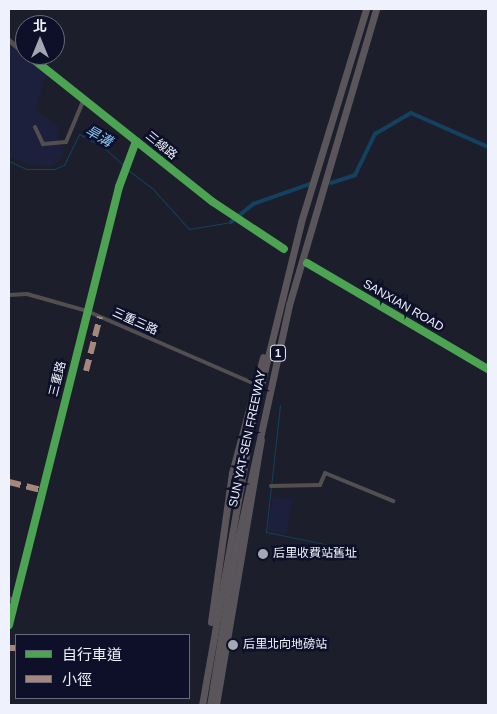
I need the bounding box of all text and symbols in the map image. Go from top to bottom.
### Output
north arrow [15,15,65,65]
text: 北 [33,18,47,34]
water label: 旱溝 [83,122,115,150]
street label: 三線路 [142,129,180,163]
street label: SANXIAN ROAD [360,277,446,335]
street label: 三重三路 [110,306,160,338]
road number: 1 [269,344,287,362]
street label: 三重路 [47,360,69,398]
street label: SUN YAT-SEN FREEWAY [226,369,270,509]
place label: 后里收費站舊址 [273,547,357,561]
marker: 后里收費站舊址 [257,548,269,560]
legend [15,634,190,699]
place label: 后里北向地磅站 [243,638,327,652]
marker: 后里北向地磅站 [227,639,239,651]
text: 自行車道 [62,646,122,663]
text: 小徑 [62,671,92,688]

